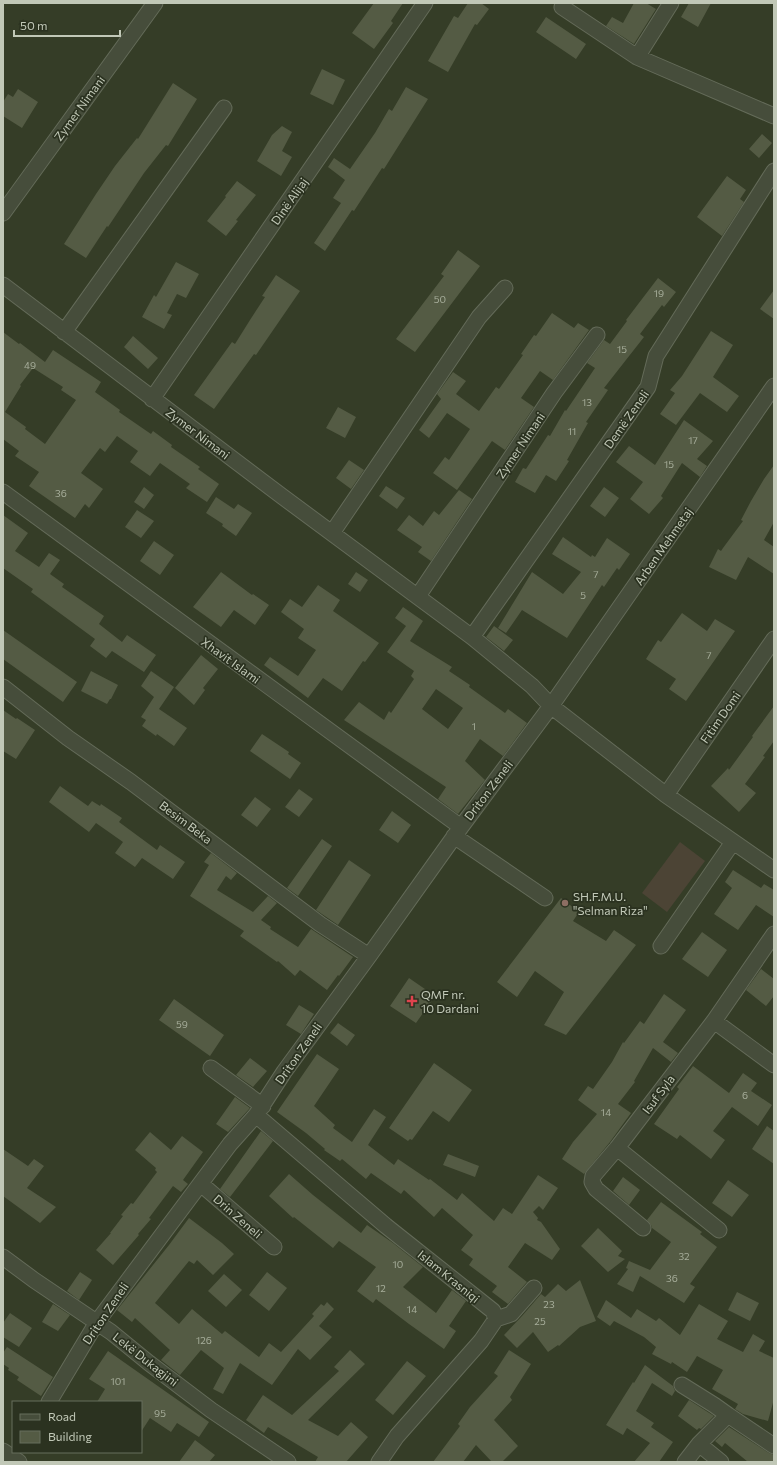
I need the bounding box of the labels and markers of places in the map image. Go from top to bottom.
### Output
place label: SH.F.M.U. "Selman Riza" [573,889,648,917]
marker: SH.F.M.U. "Selman Riza" [560,898,570,908]
place label: QMF nr. 10 Dardani [421,987,479,1015]
marker: QMF nr. 10 Dardani [406,995,418,1007]

